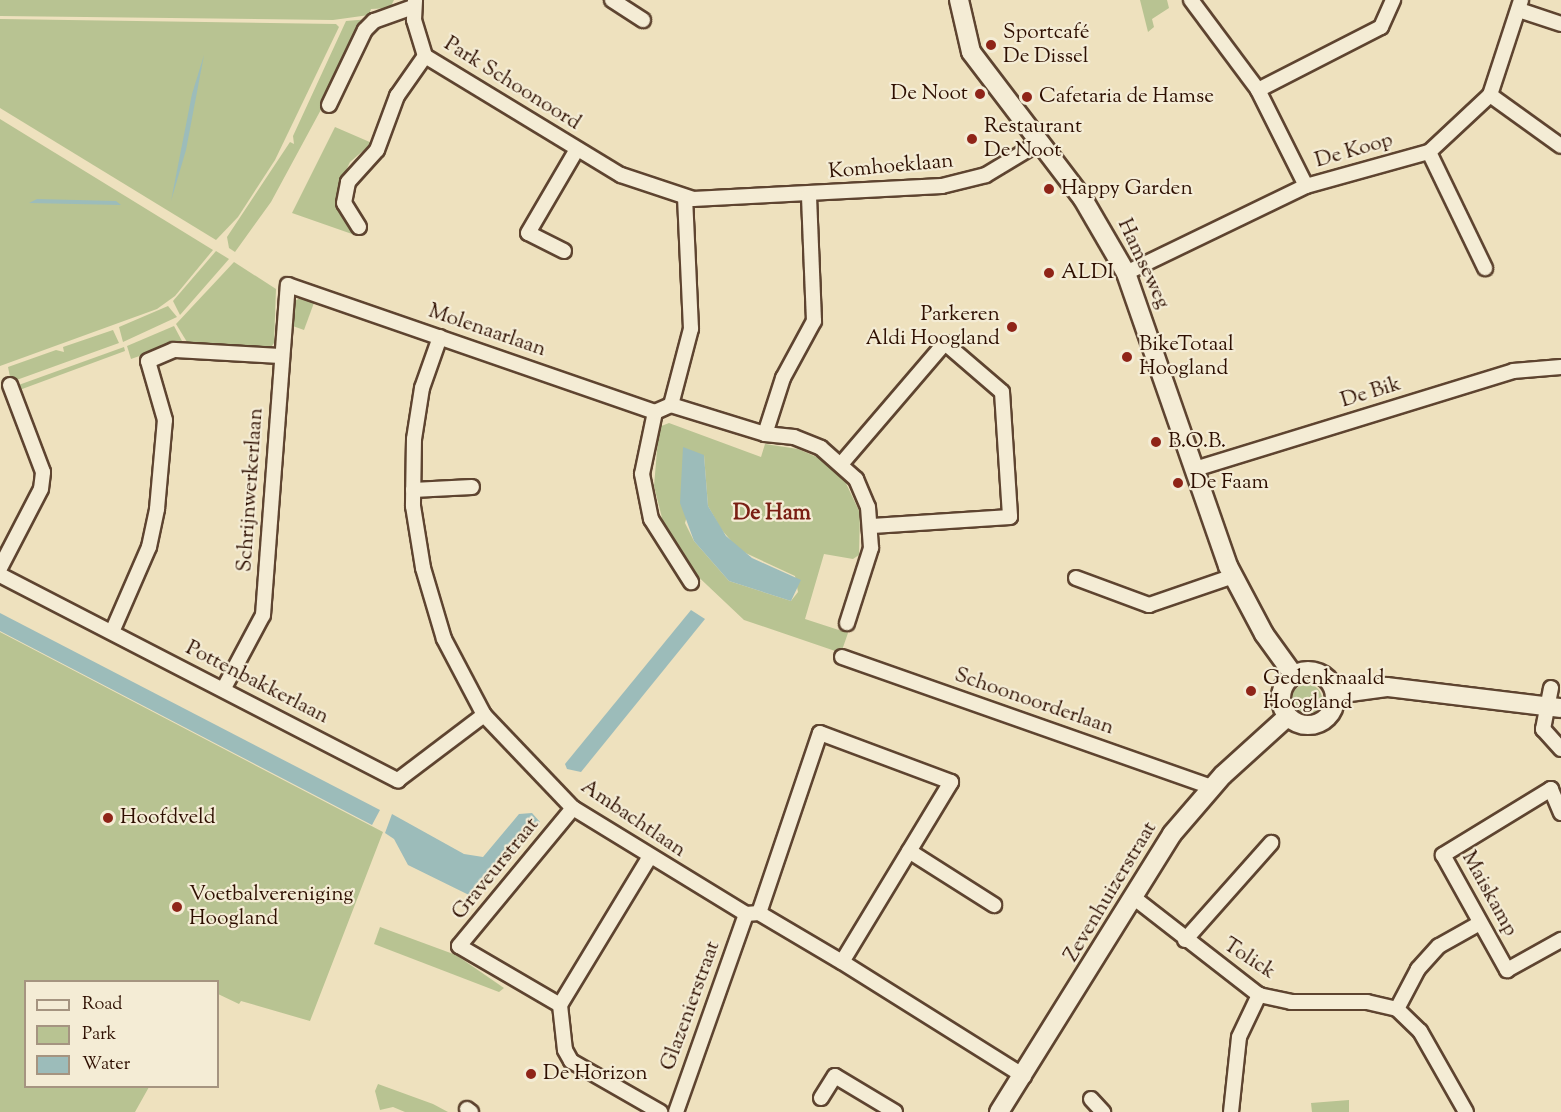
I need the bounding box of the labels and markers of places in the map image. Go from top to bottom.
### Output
place label: Sportcafé De Dissel [1003,20,1089,70]
marker: Sportcafé De Dissel [984,38,998,52]
place label: De Noot [891,81,968,107]
place label: Cafetaria de Hamse [1039,84,1214,110]
marker: De Noot [973,87,987,101]
marker: Cafetaria de Hamse [1020,90,1034,104]
place label: Restaurant De Noot [984,114,1082,164]
marker: Restaurant De Noot [965,132,979,146]
place label: Happy Garden [1061,176,1193,202]
marker: Happy Garden [1042,182,1056,196]
place label: ALDI [1061,260,1114,286]
marker: ALDI [1042,266,1056,280]
place label: Parkeren Aldi Hoogland [866,302,1000,352]
marker: Parkeren Aldi Hoogland [1005,320,1019,334]
place label: BikeTotaal Hoogland [1139,332,1234,382]
marker: BikeTotaal Hoogland [1120,350,1134,364]
place label: B.O.B. [1168,429,1226,455]
marker: B.O.B. [1149,435,1163,449]
place label: De Faam [1190,470,1269,496]
marker: De Faam [1171,476,1185,490]
place label: Gedenknaald Hoogland [1263,666,1385,716]
marker: Gedenknaald Hoogland [1244,684,1258,698]
place label: Hoofdveld [120,805,216,831]
marker: Hoofdveld [101,811,115,825]
place label: Voetbalvereniging Hoogland [189,882,354,932]
marker: Voetbalvereniging Hoogland [170,900,184,914]
place label: De Horizon [543,1061,648,1087]
marker: De Horizon [524,1067,538,1081]

